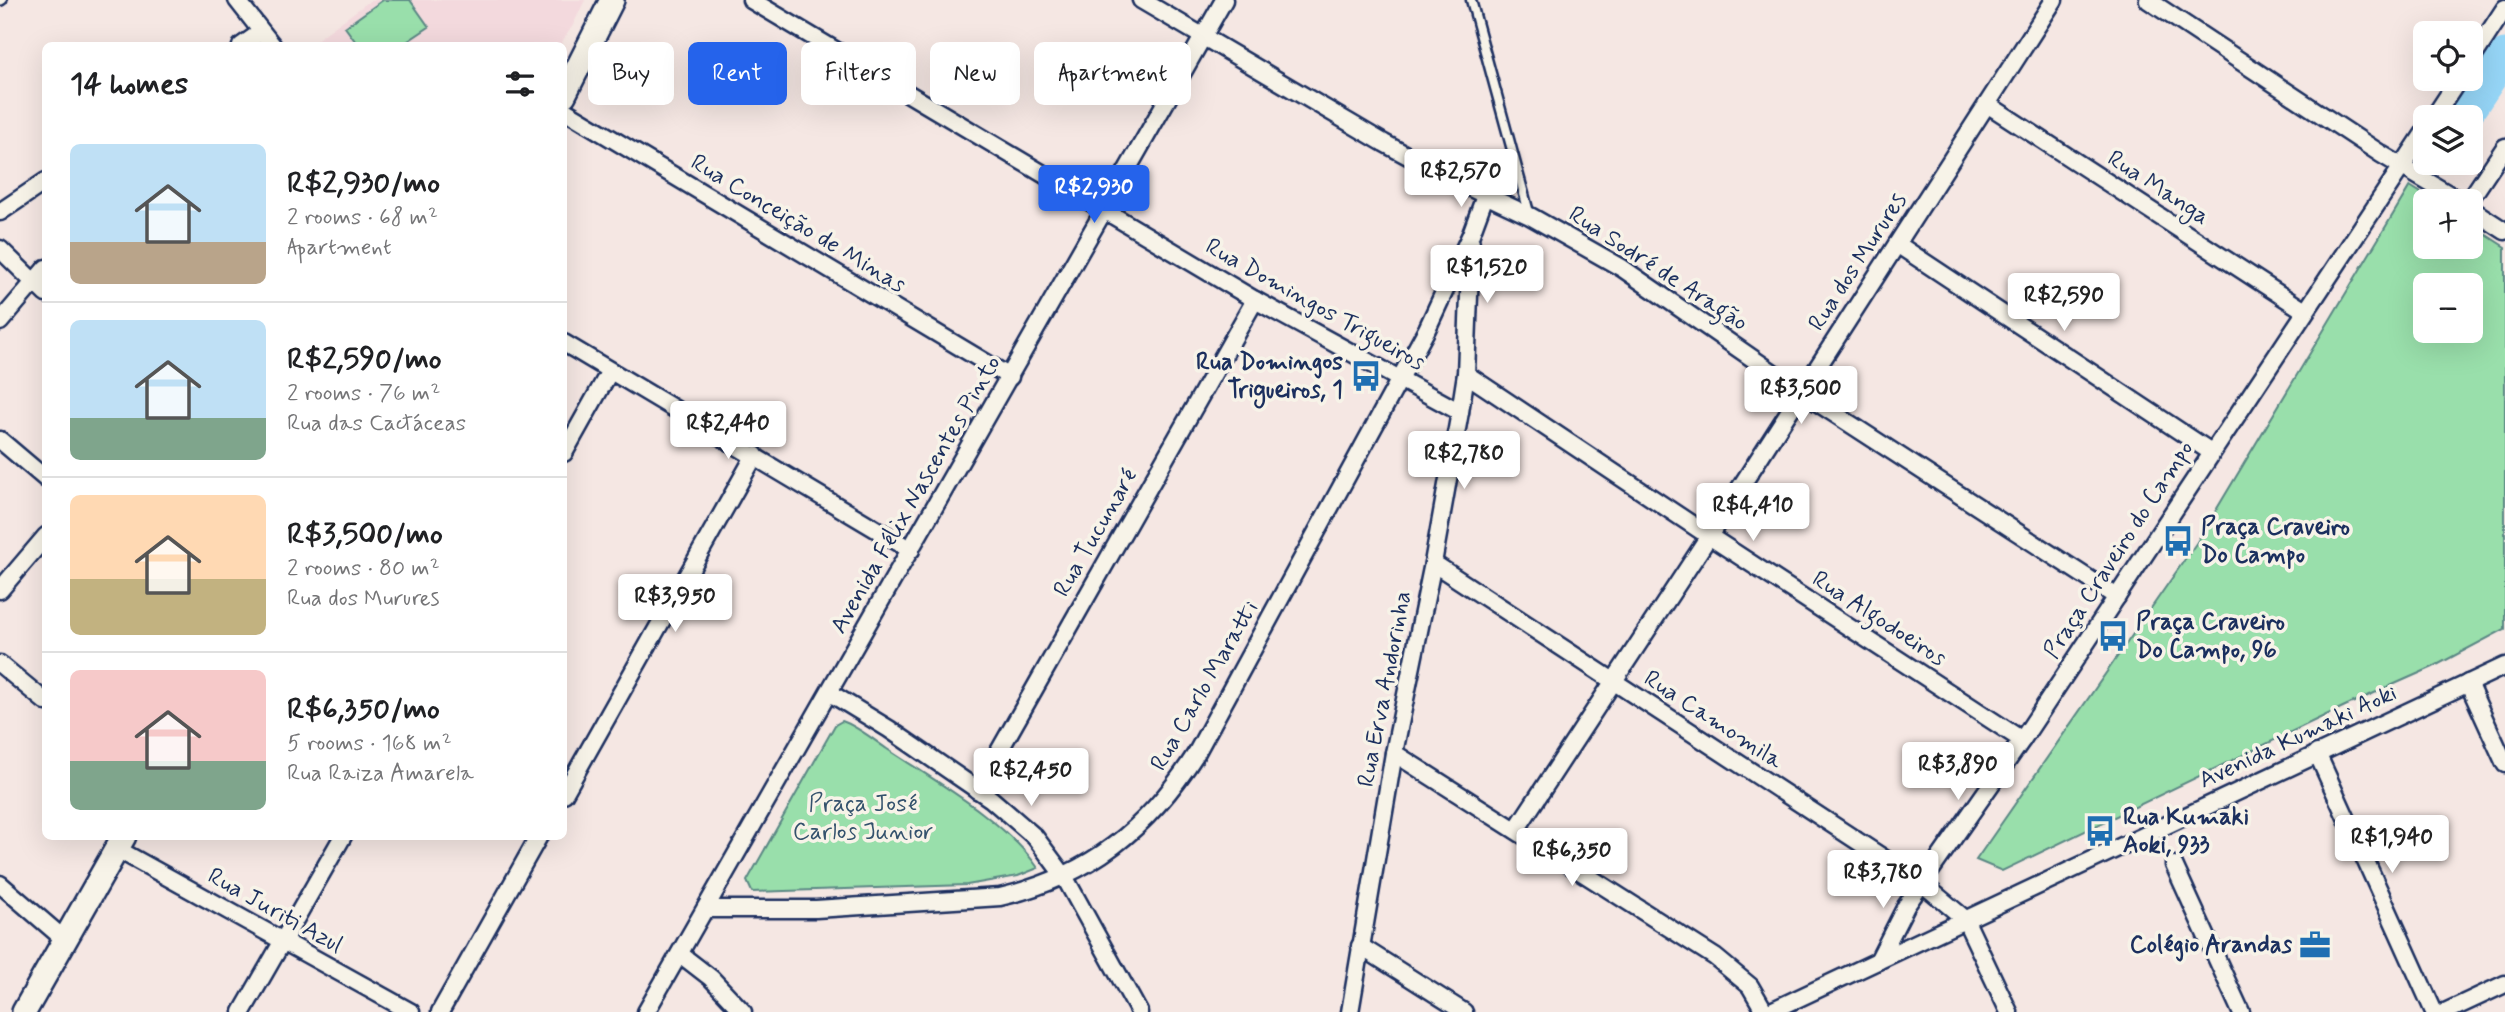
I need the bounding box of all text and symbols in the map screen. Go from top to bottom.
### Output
map controls [2413,21,2483,343]
button: locate [2413,21,2483,91]
chip: Buy [588,42,674,105]
chip: Rent [688,42,787,105]
chip: Filters [801,42,916,105]
chip: New [930,42,1020,105]
chip: Apartment [1034,42,1191,105]
text: 14 homes [70,65,188,104]
icon: filters [501,65,539,103]
button: layers [2413,105,2483,175]
street label: Rua Manga [2100,143,2215,234]
street label: Rua Conceição de Minas [685,147,912,301]
pin: R$2,570 [1396,150,1526,209]
text: R$2,570 [1420,157,1502,187]
text: R$2,930/mo [287,164,440,203]
pin: R$2,930 [1029,166,1159,225]
icon: home [126,172,210,256]
text: R$2,930 [1054,173,1134,203]
street label: Rua dos Murures [1802,187,1914,337]
button: + [2413,189,2483,259]
street label: Rua Sodré de Aragão [1561,199,1754,341]
text: 2 rooms · 68 m² [287,203,438,233]
street label: Rua Domingos Trigueiros [1198,232,1431,381]
text: Apartment [287,233,392,263]
pin: R$1,520 [1422,246,1552,305]
text: R$1,520 [1446,253,1528,283]
button: − [2413,273,2483,343]
pin: R$2,590 [1999,274,2129,333]
text: R$2,590 [2024,281,2104,311]
text: R$2,590/mo [287,340,442,379]
place label: Rua Domingos Trigueiros, 1 [1196,347,1343,409]
icon: home [126,348,210,432]
street label: Avenida Félix Nascentes Pinto [824,350,1008,640]
bus stop icon: Rua Domingos Trigueiros, 1 [1349,359,1383,393]
pin: R$3,500 [1736,366,1866,426]
text: R$3,500 [1760,374,1842,404]
text: 2 rooms · 76 m² [287,379,440,409]
pin: R$2,440 [663,402,793,461]
text: Rua das Cactáceas [287,409,466,439]
text: R$2,440 [686,409,770,439]
pin: R$2,780 [1399,432,1529,491]
street label: Praça Craveiro do Campo [2037,435,2201,665]
text: R$2,780 [1424,439,1504,469]
street label: Rua Tucunaré [1047,463,1145,603]
pin: R$4,410 [1688,484,1818,543]
text: R$4,410 [1712,491,1794,521]
place label: Praça Craveiro Do Campo [2201,512,2350,571]
text: R$3,500/mo [287,515,443,554]
icon: home [126,523,210,607]
bus stop icon: Praça Craveiro Do Campo [2161,524,2195,558]
text: 2 rooms · 80 m² [287,554,440,584]
street label: Rua Algodoeiros [1804,564,1953,677]
pin: R$3,950 [610,574,740,634]
text: R$3,950 [634,582,716,612]
text: Rua dos Murures [287,584,440,614]
street label: Rua Erva Andorinha [1351,588,1419,790]
street label: Rua Carlo Maratti [1144,595,1266,777]
place label: Praça Craveiro Do Campo, 96 [2136,607,2285,666]
bus stop icon: Praça Craveiro Do Campo, 96 [2096,619,2130,653]
street label: Rua Camomila [1638,664,1789,777]
street label: Avenida Kumaki Aoki [2194,678,2402,796]
text: R$6,350/mo [287,690,440,729]
icon: home [126,698,210,782]
text: 5 rooms · 168 m² [287,729,452,759]
pin: R$3,890 [1893,742,2023,802]
pin: R$2,450 [966,748,1096,808]
text: R$3,890 [1918,750,1998,780]
text: R$2,450 [990,756,1072,786]
text: Rua Raiza Amarela [287,759,474,789]
park label: Praça José Carlos Junior [793,789,933,848]
place label: Rua Kumaki Aoki, 933 [2123,802,2249,861]
bus stop icon: Rua Kumaki Aoki, 933 [2083,814,2117,848]
pin: R$1,940 [2327,816,2457,875]
text: R$1,940 [2351,823,2433,853]
pin: R$6,350 [1507,828,1637,888]
text: R$6,350 [1532,836,1612,866]
pin: R$3,780 [1818,850,1948,910]
text: R$3,780 [1843,858,1923,888]
street label: Rua Juriti Azul [202,861,348,961]
office icon: Colégio Arandas [2298,928,2332,962]
place label: Colégio Arandas [2130,930,2292,962]

